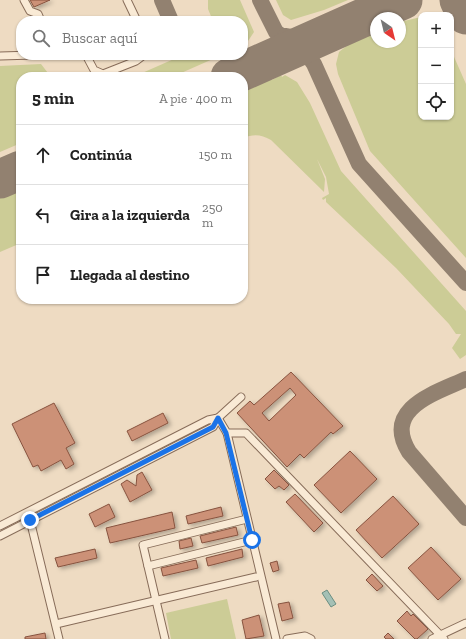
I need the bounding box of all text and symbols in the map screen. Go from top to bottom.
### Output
north arrow [370,12,406,48]
map controls [418,12,454,120]
button: + [418,12,454,48]
search box [16,16,248,60]
icon: search [30,27,52,49]
text: Buscar aquí [62,29,138,47]
button: − [418,48,454,84]
button: locate [418,84,454,120]
text: 5 min [32,88,74,108]
text: A pie · 400 m [159,91,232,106]
icon: ahead [32,144,54,166]
text: Continúa [70,146,132,164]
text: 150 m [199,147,232,162]
text: 250 m [202,200,223,230]
icon: left [32,204,54,226]
text: Gira a la izquierda [70,206,190,224]
icon: arrive [32,264,54,286]
text: Llegada al destino [70,266,190,284]
route end [21,511,39,529]
route start [243,531,261,549]

